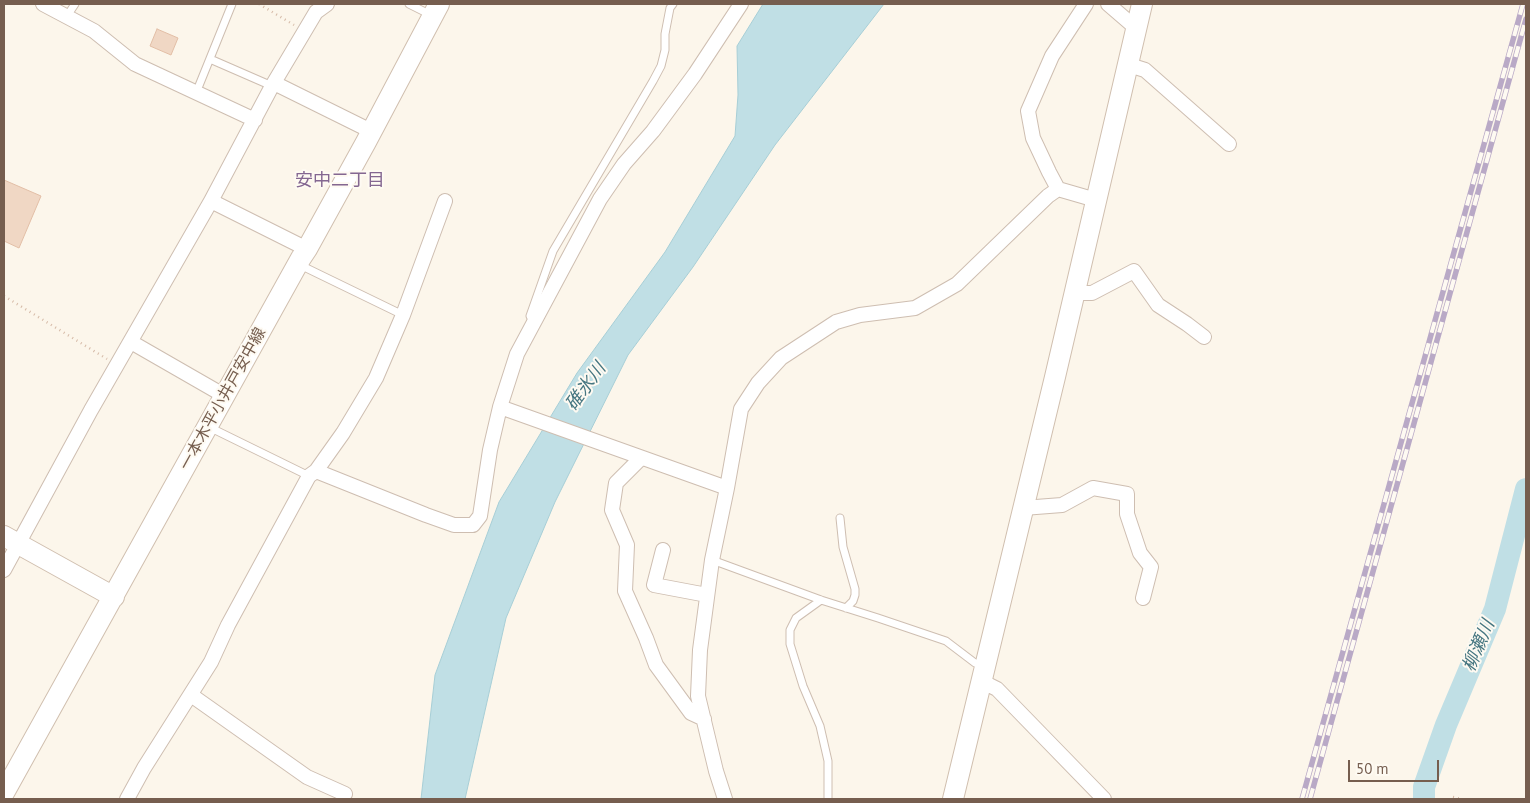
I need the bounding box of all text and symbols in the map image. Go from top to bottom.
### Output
district label: 安中二丁目 [295,170,385,192]
street label: 一本木平小井戸安中線 [176,324,270,474]
water label: 碓氷川 [561,359,611,415]
water label: 柳瀬川 [1459,617,1499,675]
scale bar [1350,750,1441,782]
text: 50 m [1356,759,1389,778]

